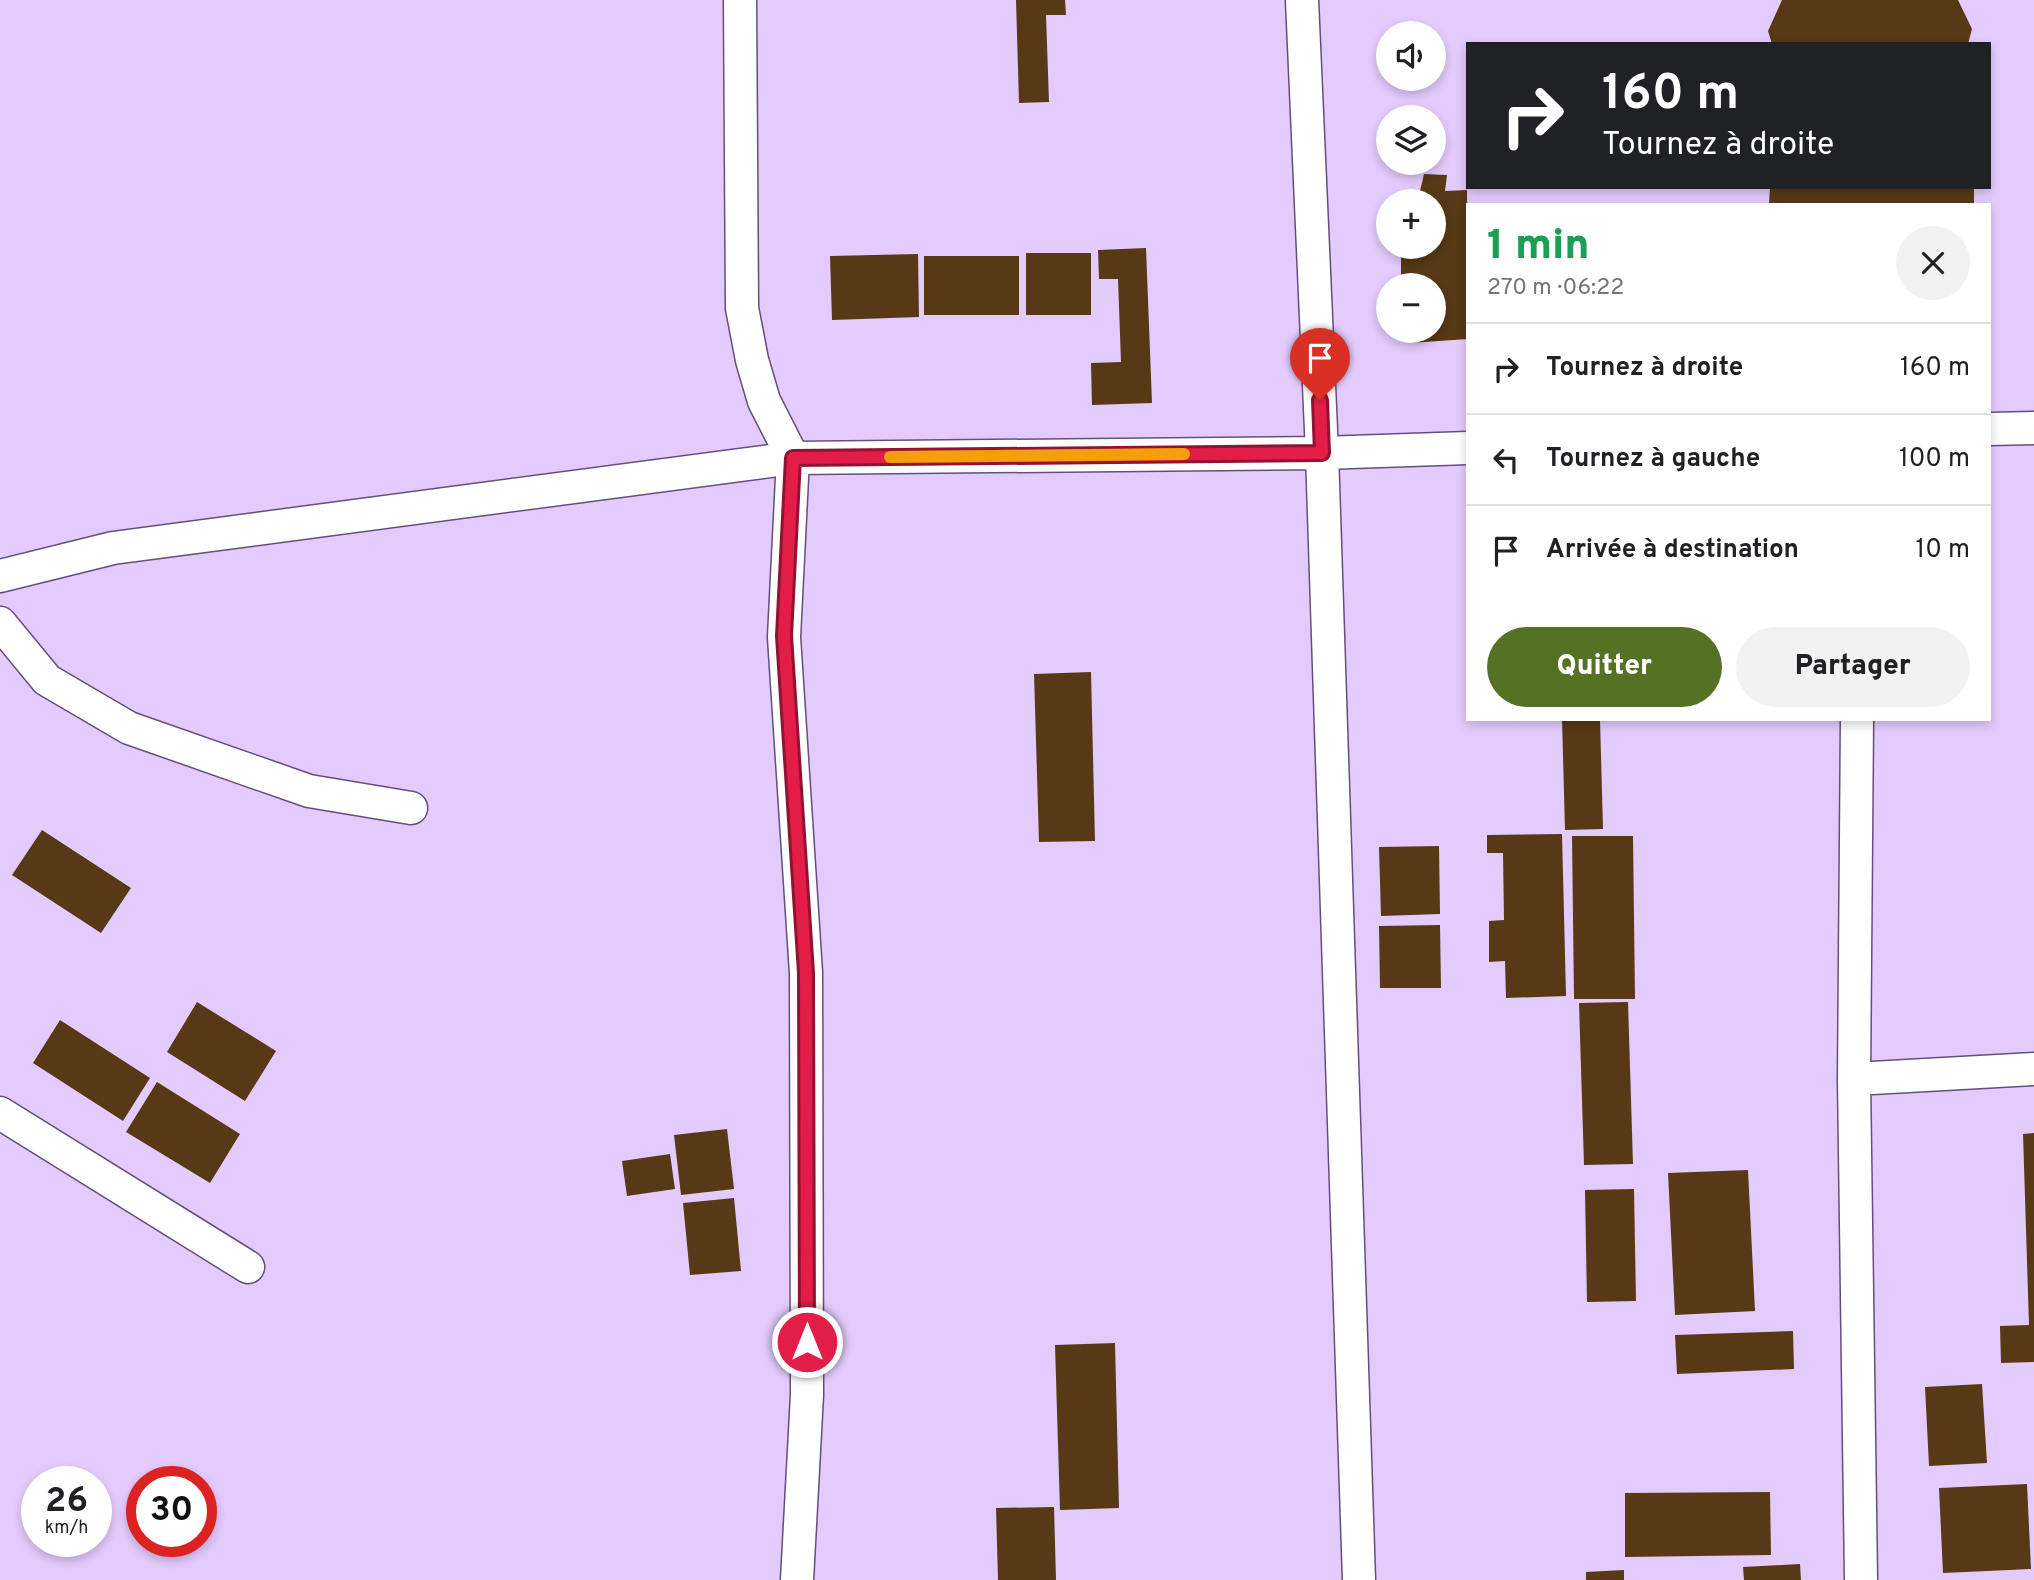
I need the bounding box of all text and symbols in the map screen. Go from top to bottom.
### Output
map controls [1376,21,1446,343]
button: sound [1376,21,1446,91]
text: 160 m [1602,65,1739,127]
icon: right [1487,70,1578,161]
button: layers [1376,105,1446,175]
text: Tournez à droite [1602,126,1834,166]
button: + [1376,189,1446,259]
text: 1 min [1487,221,1590,274]
button: close [1896,226,1970,300]
button: − [1376,273,1446,343]
text: 270 m · 06:22 [1487,274,1624,303]
pin [1290,328,1350,400]
icon: arrive [1301,339,1339,377]
icon: right [1487,350,1525,388]
text: Tournez à droite [1546,352,1743,385]
text: 160 m [1900,352,1970,385]
icon: left [1487,441,1525,479]
text: Tournez à gauche [1546,443,1760,476]
text: 100 m [1899,443,1970,476]
icon: arrive [1487,532,1525,570]
text: Arrivée à destination [1546,534,1799,567]
text: 10 m [1915,534,1970,567]
button: Quitter [1487,627,1722,707]
button: Partager [1736,627,1970,707]
position arrow [770,1305,844,1379]
speed limit sign: 30 [126,1466,217,1557]
text: 26 [45,1480,88,1524]
text: km/h [45,1517,88,1540]

